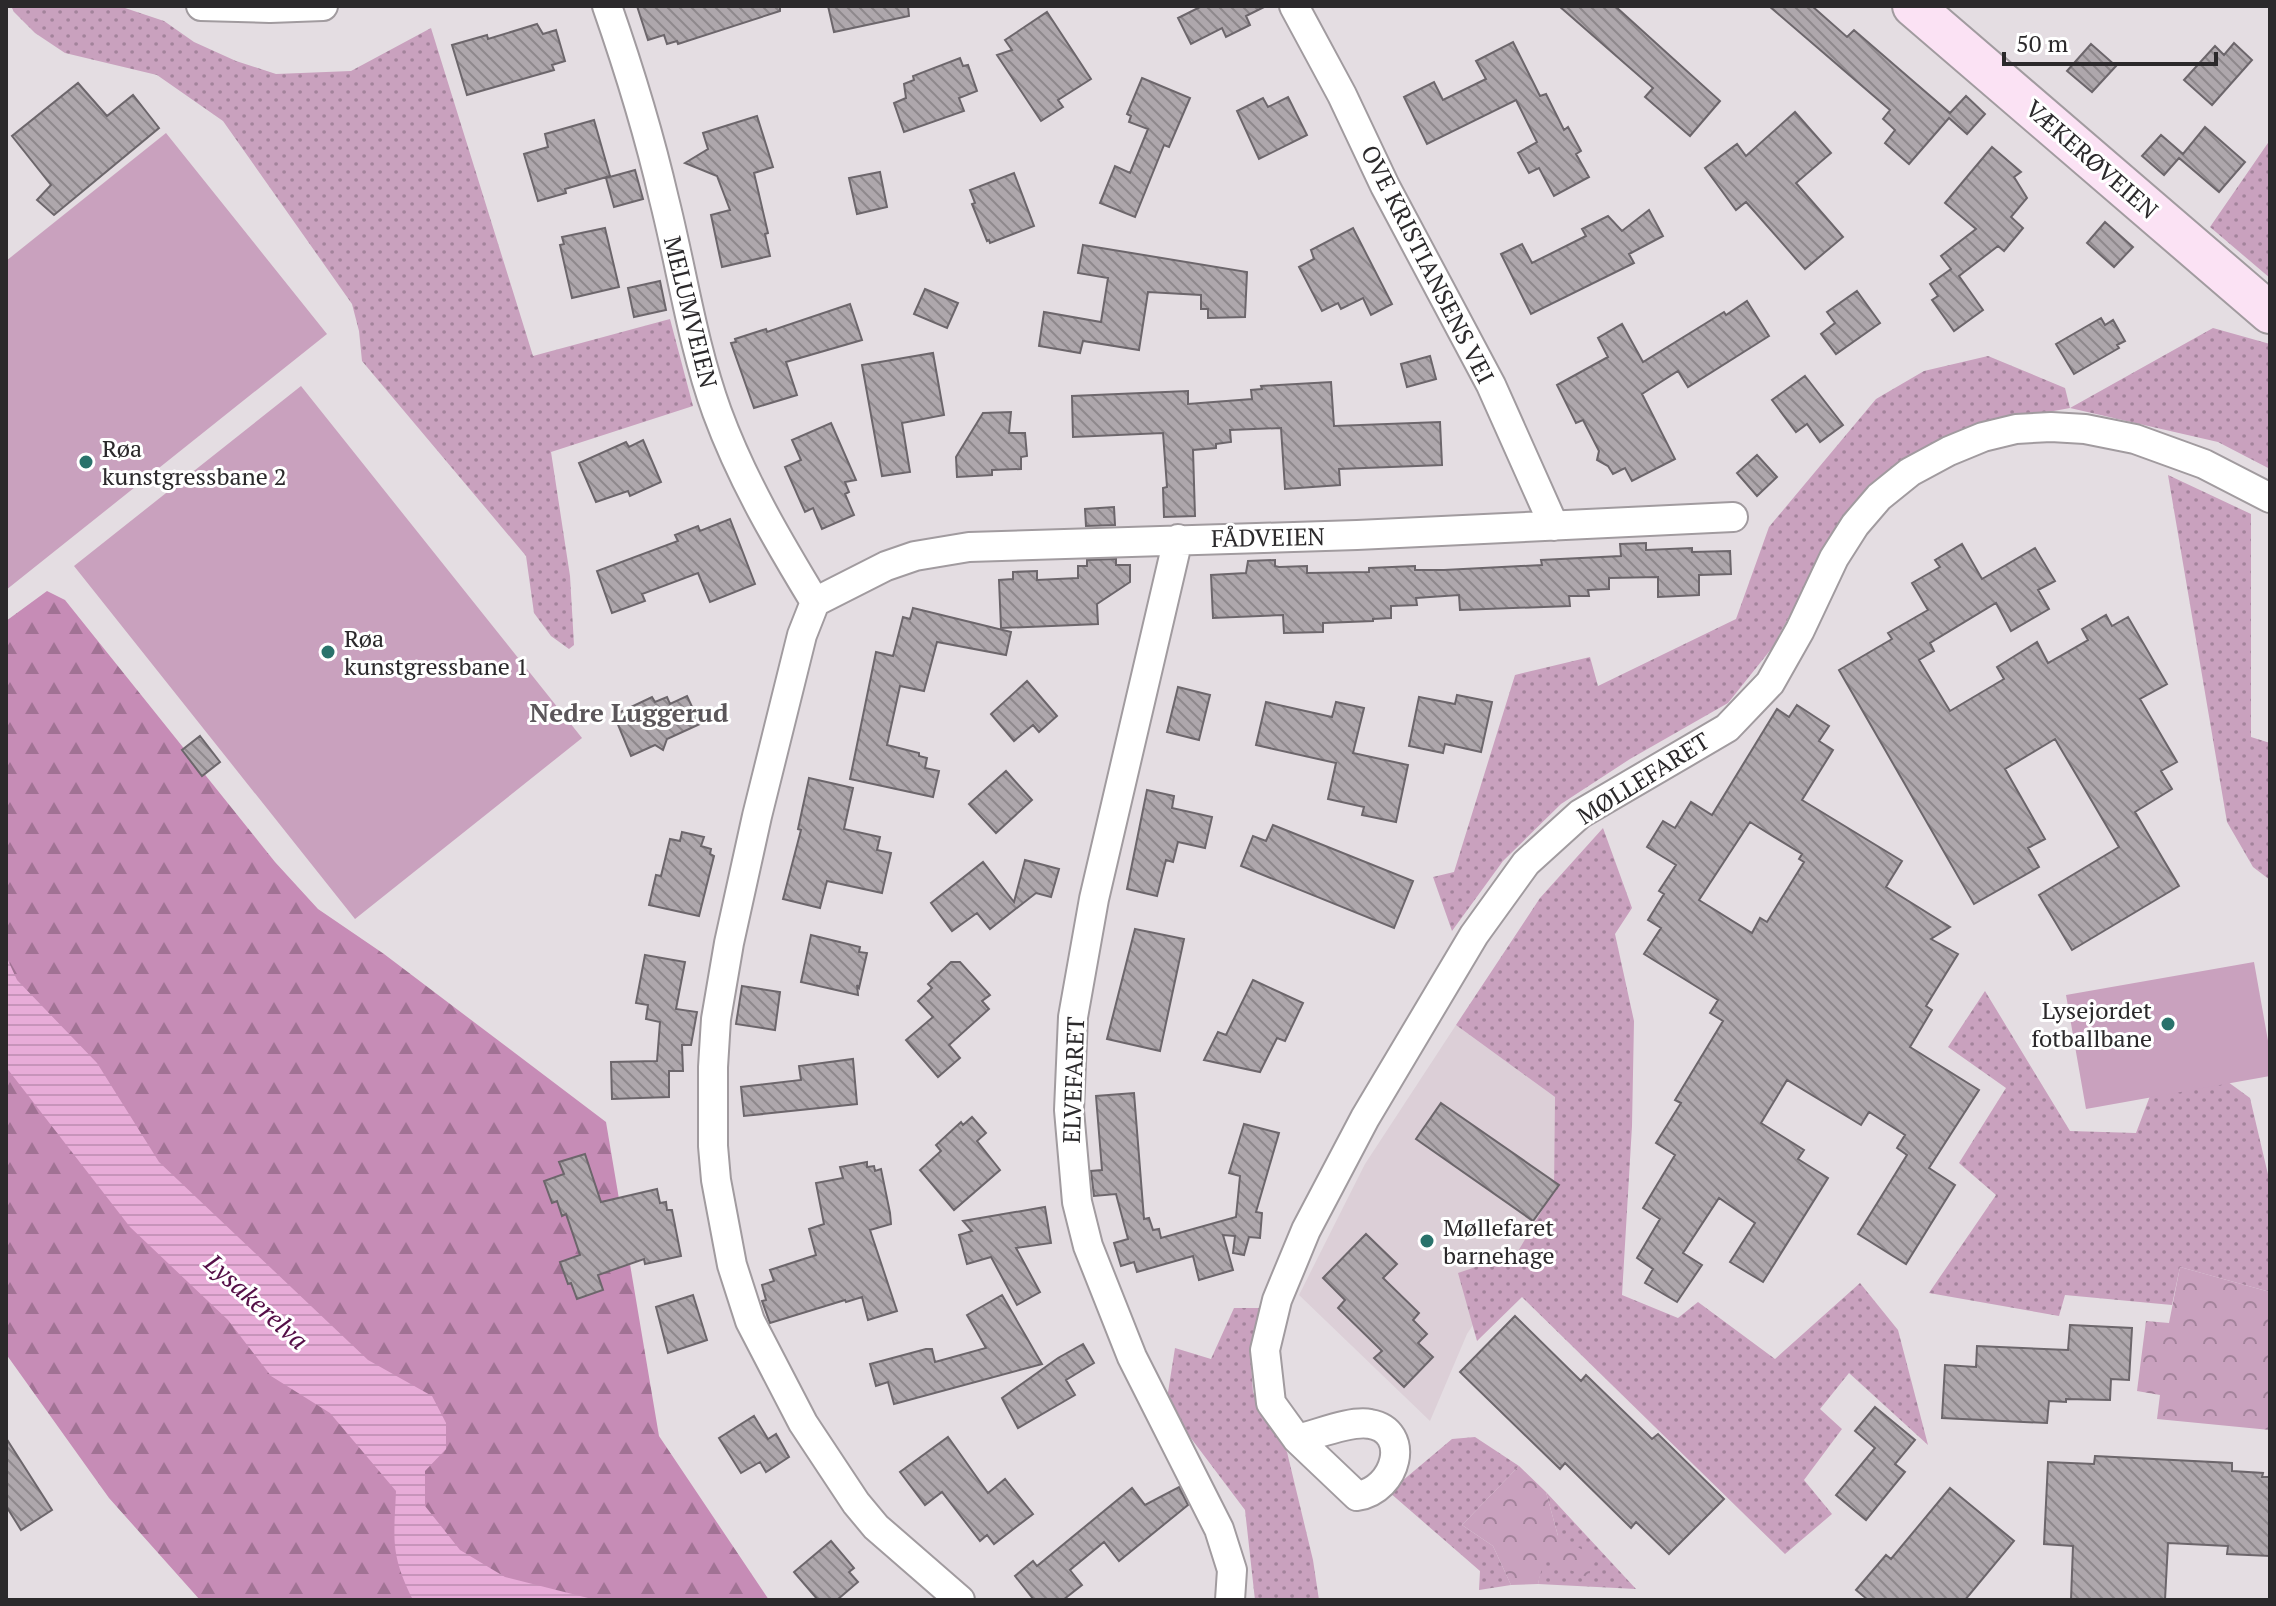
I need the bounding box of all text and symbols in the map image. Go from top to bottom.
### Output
scale bar [2004,16,2216,66]
text: 50 m [2016,27,2068,59]
street label: VÆKERØVEIEN [2019,92,2165,226]
street label: OVE KRISTIANSENS VEI [1354,139,1502,389]
street label: MELUMVEIEN [657,233,725,391]
place label: Røa kunstgressbane 2 [102,432,287,492]
marker: Røa kunstgressbane 2 [77,453,95,471]
street label: FÅDVEIEN [1211,520,1325,554]
place label: Røa kunstgressbane 1 [344,622,529,682]
marker: Røa kunstgressbane 1 [319,643,337,661]
district label: Nedre Luggerud [529,695,729,729]
street label: MØLLEFARET [1571,724,1715,831]
place label: Lysejordet fotballbane [2031,994,2152,1054]
marker: Lysejordet fotballbane [2159,1015,2177,1033]
street label: ELVEFARET [1055,1016,1091,1144]
place label: Møllefaret barnehage [1443,1211,1555,1271]
marker: Møllefaret barnehage [1418,1232,1436,1250]
water label: Lysakerelva [197,1245,316,1356]

